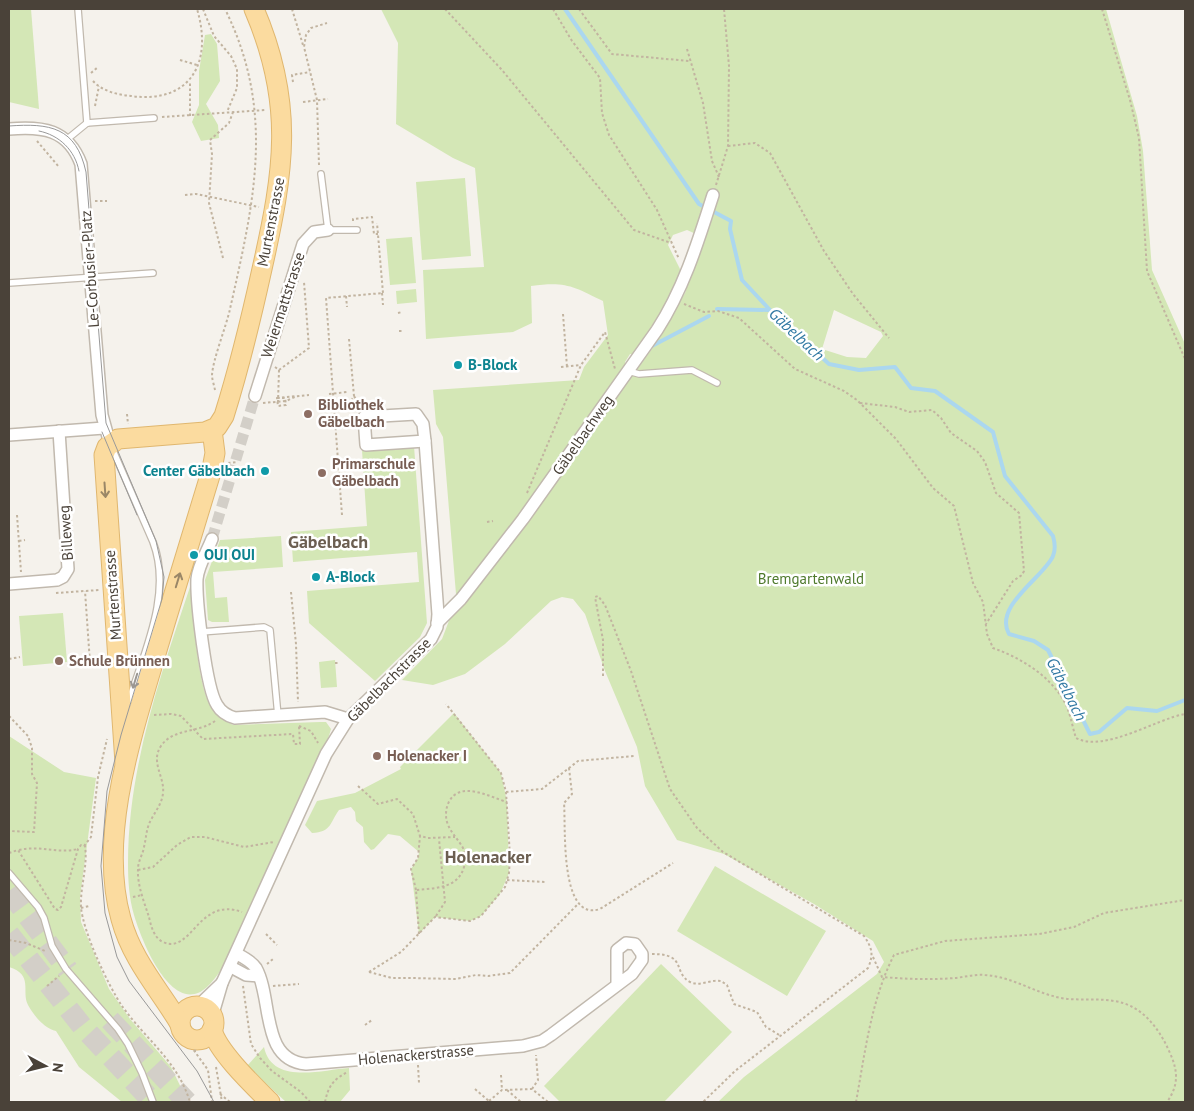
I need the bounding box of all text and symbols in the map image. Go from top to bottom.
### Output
street label: Murtenstrasse [253,176,288,268]
street label: Le-Corbusier-Platz [76,210,103,328]
street label: Weiermattstrasse [256,250,309,360]
water label: Gäbelbach [765,303,829,365]
place label: B-Block [468,355,518,374]
marker: B-Block [452,359,464,371]
street label: Gäbelbachweg [548,391,617,479]
place label: Bibliothek Gäbelbach [318,395,385,431]
marker: Bibliothek Gäbelbach [302,408,314,420]
place label: Primarschule Gäbelbach [332,454,416,490]
place label: Center Gäbelbach [143,461,255,480]
marker: Center Gäbelbach [259,465,271,477]
marker: Primarschule Gäbelbach [316,467,328,479]
one-way arrow [100,482,110,498]
street label: Billeweg [54,505,77,561]
district label: Gäbelbach [288,530,368,553]
place label: OUI OUI [204,545,255,564]
street label: Murtenstrasse [100,549,125,641]
marker: OUI OUI [188,549,200,561]
place label: A-Block [326,567,376,586]
park label: Bremgartenwald [758,569,864,588]
marker: A-Block [310,571,322,583]
one-way arrow [174,572,184,588]
street label: Gäbelbachstrasse [343,634,435,726]
place label: Schule Brünnen [69,651,170,670]
water label: Gäbelbach [1043,654,1091,724]
marker: Schule Brünnen [53,655,65,667]
one-way arrow [129,673,139,689]
place label: Holenacker I [387,746,467,765]
marker: Holenacker I [371,750,383,762]
district label: Holenacker [445,845,532,868]
street label: Holenackerstrasse [357,1040,475,1069]
north arrow [20,1041,70,1091]
text: N [48,1062,67,1073]

